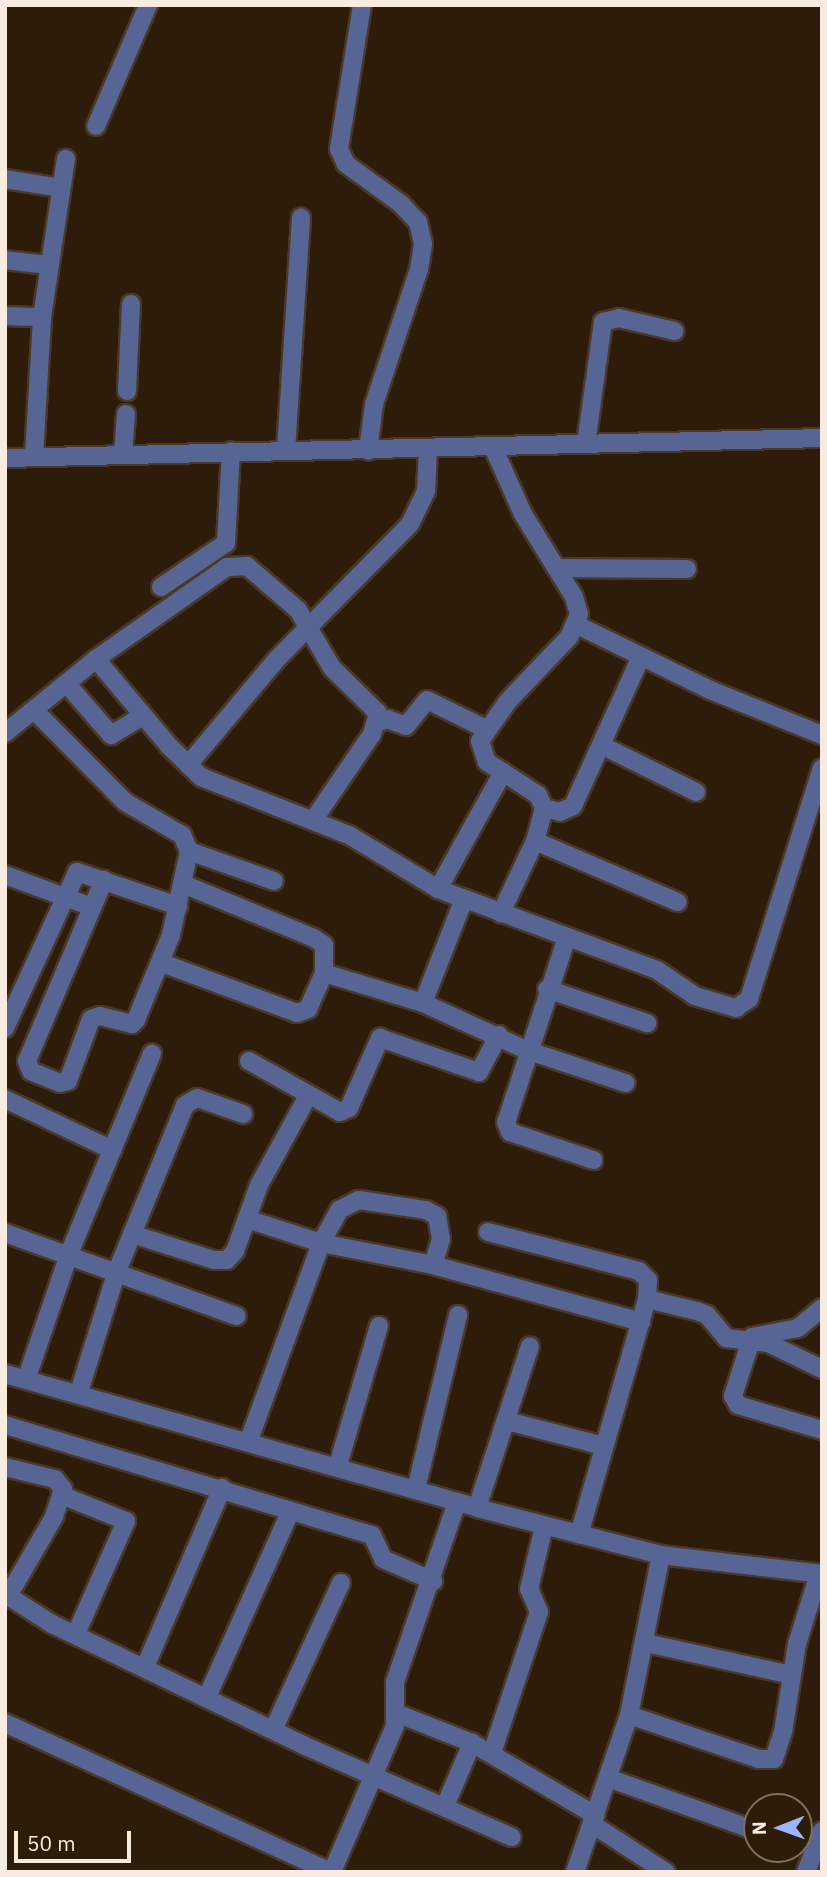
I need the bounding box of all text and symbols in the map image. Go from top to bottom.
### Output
north arrow [743,1793,813,1863]
scale bar [18,1818,135,1862]
text: N [747,1821,771,1835]
text: 50 m [27,1829,76,1857]

